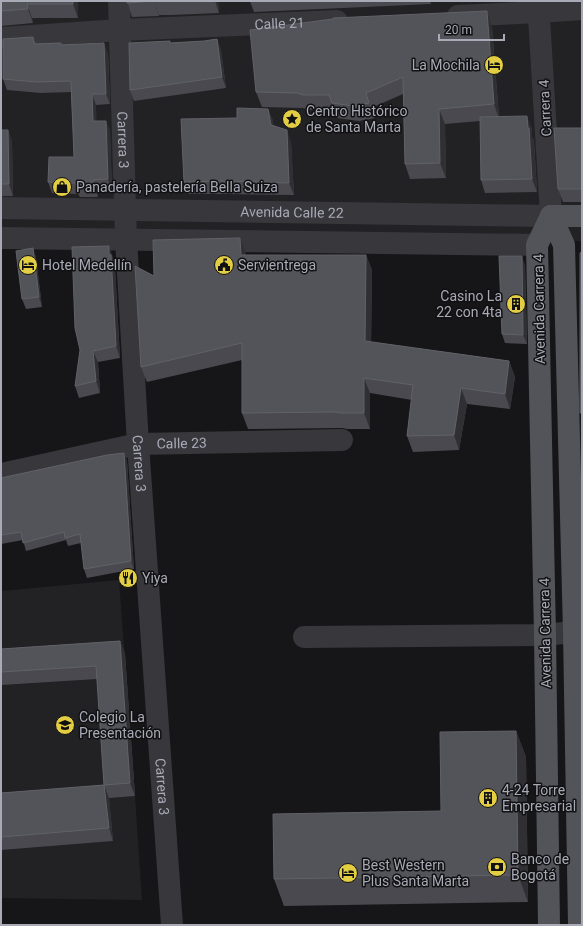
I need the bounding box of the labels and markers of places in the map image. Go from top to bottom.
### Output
hotel icon: La Mochila [483,54,505,76]
place label: La Mochila [412,57,480,73]
place label: Centro Histórico de Santa Marta [306,103,407,135]
place icon: Centro Histórico de Santa Marta [281,108,303,130]
shop icon: Panadería, pastelería Bella Suiza [51,176,73,198]
place label: Panadería, pastelería Bella Suiza [76,179,278,195]
hotel icon: Hotel Medellín [17,254,39,276]
public building icon: Servientrega [213,254,235,276]
place label: Hotel Medellín [42,257,132,273]
place label: Servientrega [238,257,316,273]
place label: Casino La 22 con 4ta [436,288,502,320]
building icon: Casino La 22 con 4ta [505,293,527,315]
restaurant icon: Yiya [117,567,139,589]
place label: Yiya [142,570,168,586]
place label: Colegio La Presentación [79,709,161,741]
school or university icon: Colegio La Presentación [54,714,76,736]
place label: 4-24 Torre Empresarial [502,782,576,814]
building icon: 4-24 Torre Empresarial [477,787,499,809]
place label: Banco de Bogotá [511,851,569,883]
bank icon: Banco de Bogotá [486,856,508,878]
place label: Best Western Plus Santa Marta [362,857,469,889]
hotel icon: Best Western Plus Santa Marta [337,862,359,884]

